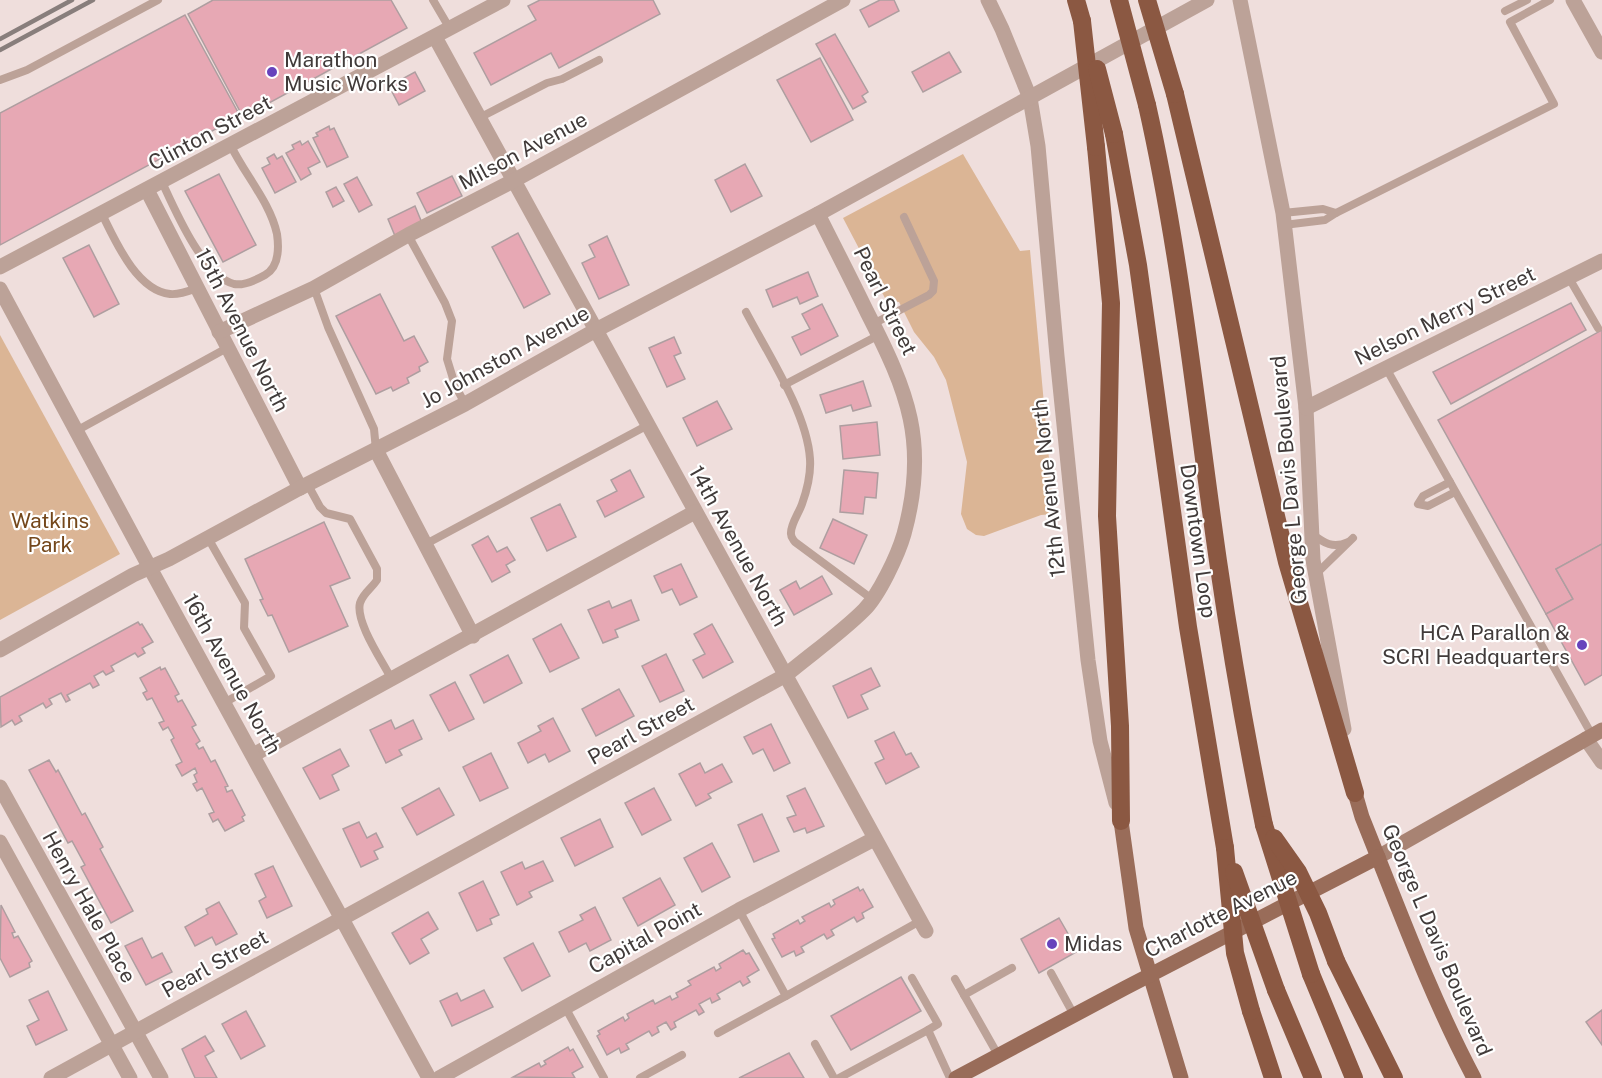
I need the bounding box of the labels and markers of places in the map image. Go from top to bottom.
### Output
place label: Marathon Music Works [284,47,408,96]
marker: Marathon Music Works [265,65,279,79]
place label: HCA Parallon & SCRI Headquarters [1382,620,1570,669]
marker: HCA Parallon & SCRI Headquarters [1575,638,1589,652]
place label: Midas [1064,931,1122,956]
marker: Midas [1045,937,1059,951]

